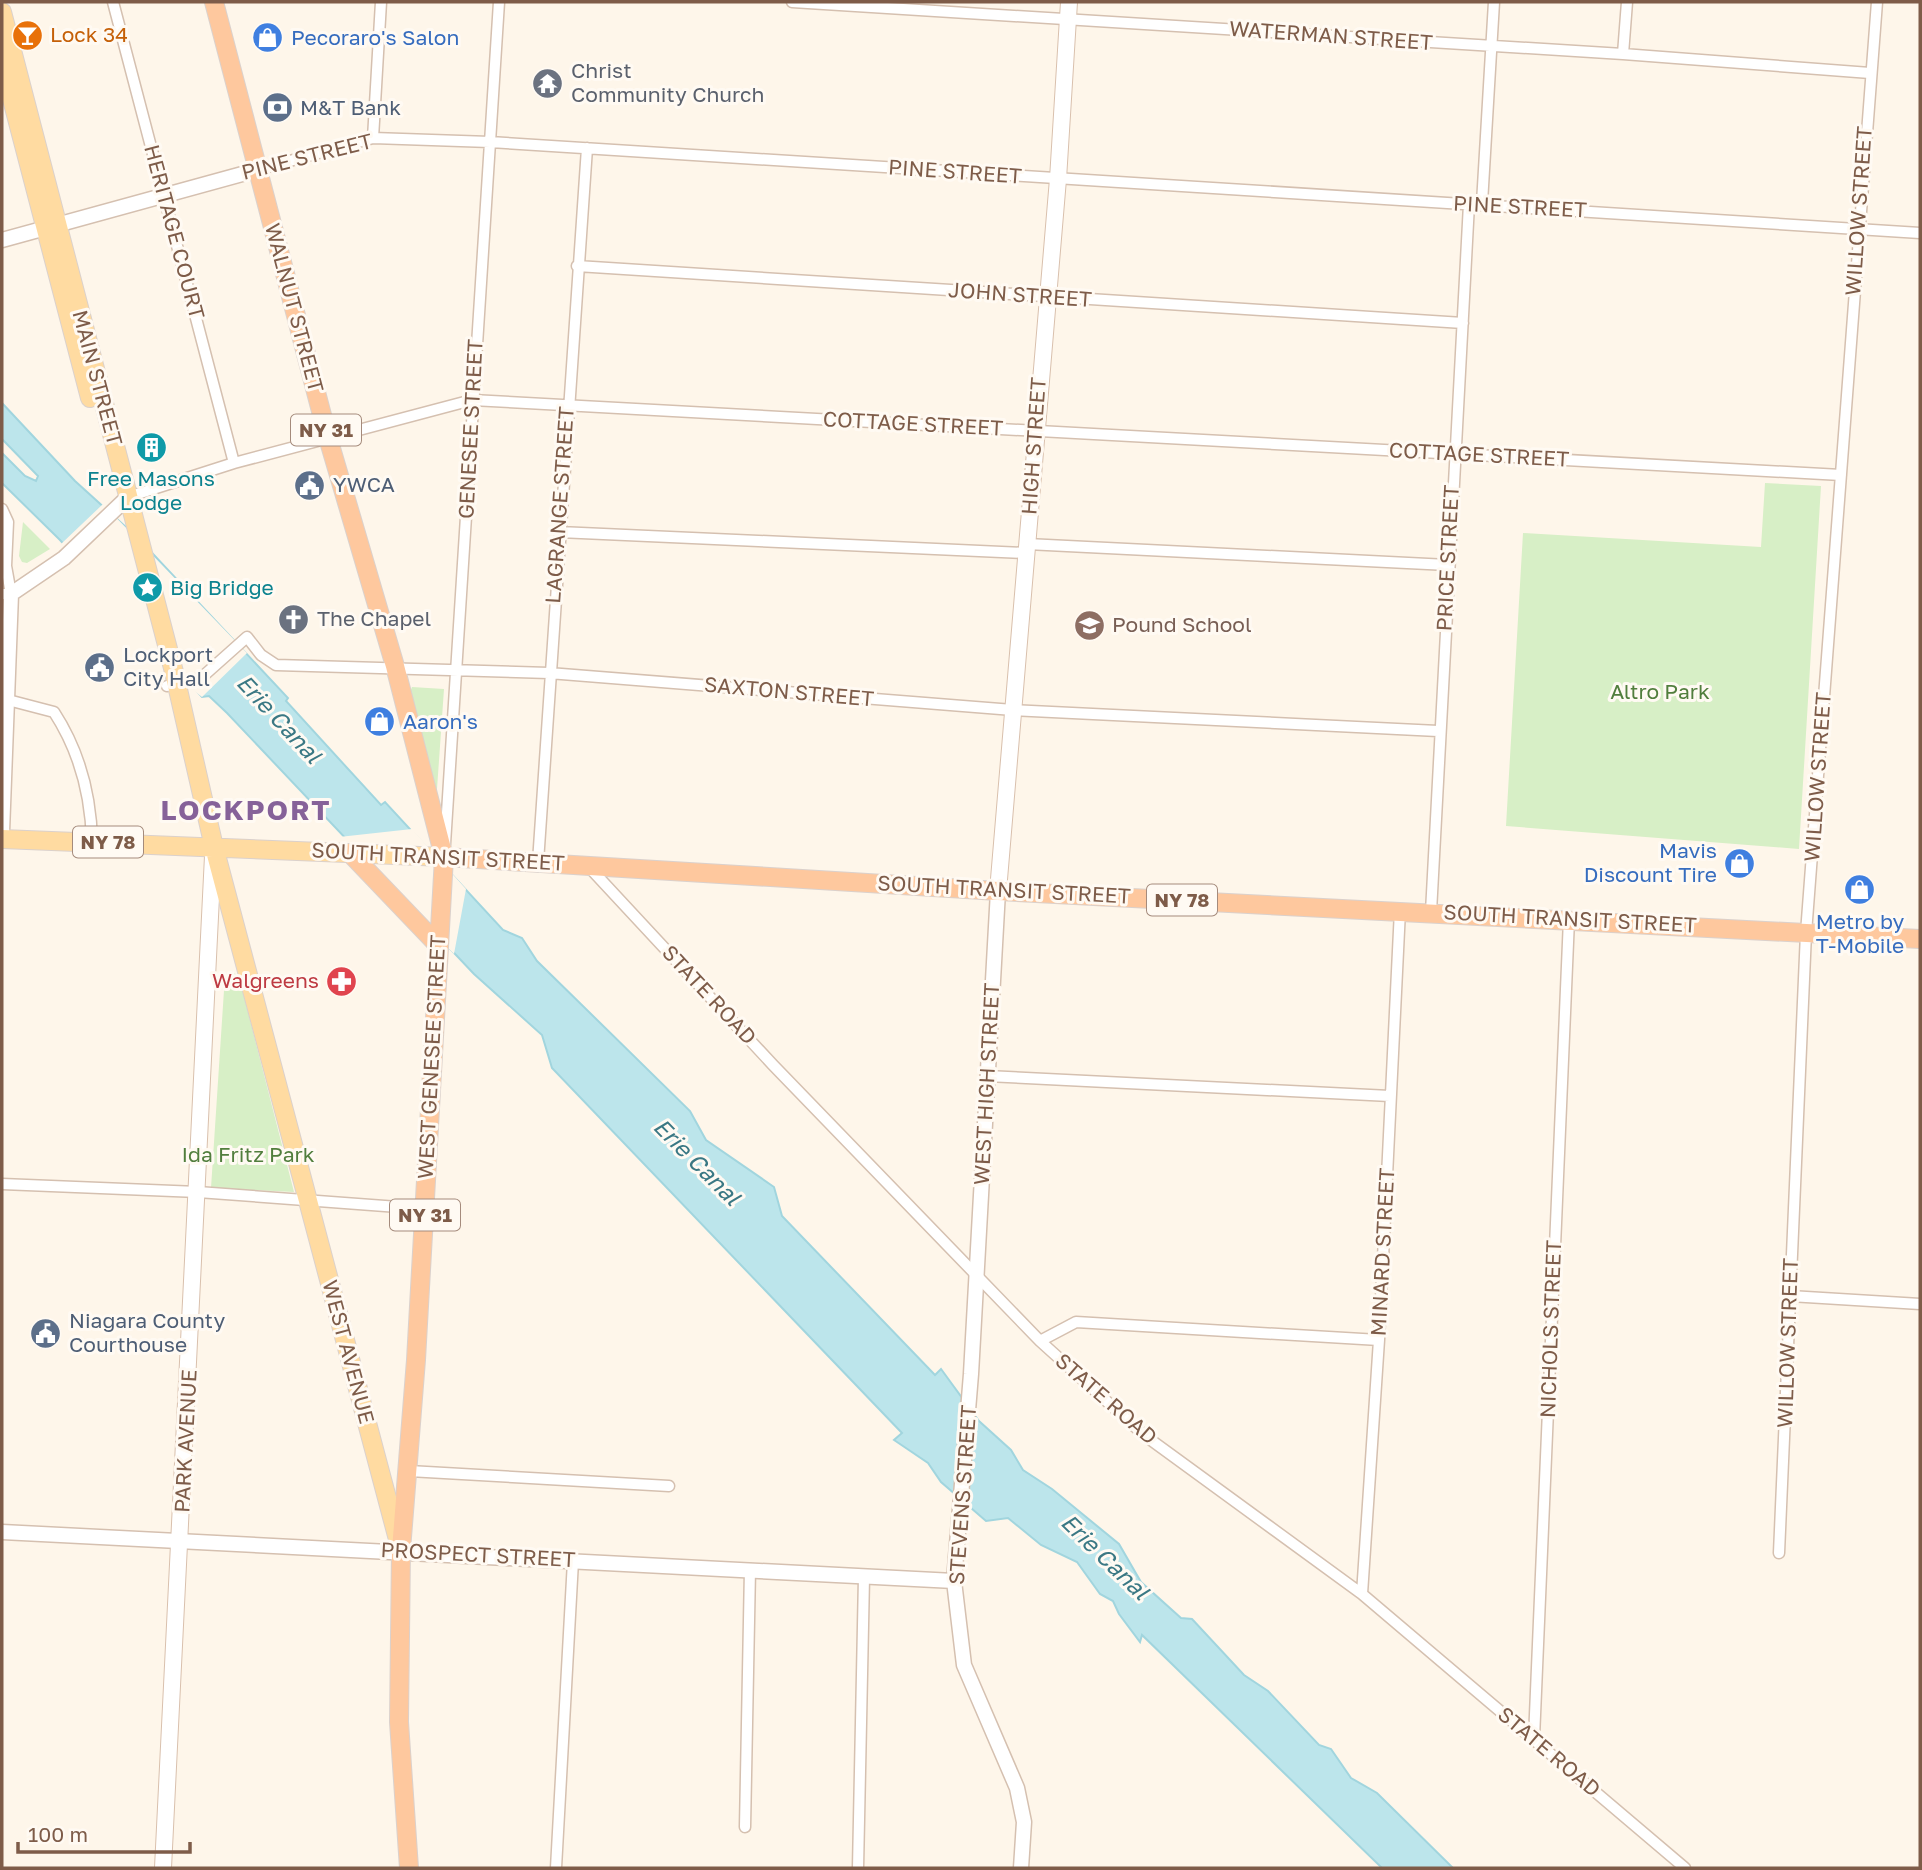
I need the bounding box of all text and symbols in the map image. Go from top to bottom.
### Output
street label: WATERMAN STREET [1228,15,1434,55]
bar icon: Lock 34 [10,18,44,52]
place label: Lock 34 [50,21,128,47]
shop icon: Pecoraro's Salon [251,21,285,55]
place label: Pecoraro's Salon [291,24,459,50]
place label: Christ Community Church [571,57,764,107]
temple icon: Christ Community Church [531,66,565,100]
bank icon: M&T Bank [260,91,294,125]
place label: M&T Bank [300,94,401,120]
street label: WILLOW STREET [1839,125,1877,297]
street label: PINE STREET [239,127,375,185]
street label: HERITAGE COURT [139,142,211,322]
street label: PINE STREET [887,153,1023,189]
street label: PINE STREET [1453,190,1588,222]
street label: WALNUT STREET [260,220,330,395]
street label: JOHN STREET [947,276,1093,312]
street label: MAIN STREET [67,307,129,448]
street label: GENESEE STREET [452,338,488,520]
street label: HIGH STREET [1015,376,1051,516]
street label: LAGRANGE STREET [539,405,579,604]
street label: COTTAGE STREET [822,405,1004,441]
road number: NY 31 [291,414,361,446]
building icon: Free Masons Lodge [134,430,168,464]
street label: COTTAGE STREET [1388,436,1570,472]
place label: Free Masons Lodge [87,465,215,515]
public building icon: YWCA [293,468,327,502]
place label: YWCA [333,471,395,497]
street label: PRICE STREET [1430,484,1464,632]
place icon: Big Bridge [130,571,164,605]
place label: Big Bridge [170,574,274,600]
church icon: The Chapel [277,602,311,636]
place label: The Chapel [317,605,431,631]
school or university icon: Pound School [1072,608,1106,642]
place label: Pound School [1112,611,1252,637]
place label: Lockport City Hall [123,641,213,691]
public building icon: Lockport City Hall [83,650,117,684]
water label: Erie Canal [232,668,329,770]
street label: SAXTON STREET [703,671,875,711]
park label: Altro Park [1610,678,1710,704]
street label: WILLOW STREET [1798,691,1836,863]
shop icon: Aaron's [363,705,397,739]
place label: Aaron's [403,708,478,734]
district label: LOCKPORT [160,793,332,826]
road number: NY 78 [73,827,143,858]
street label: SOUTH TRANSIT STREET [311,836,565,876]
place label: Mavis Discount Tire [1584,837,1717,887]
shop icon: Mavis Discount Tire [1723,846,1757,880]
street label: SOUTH TRANSIT STREET [877,869,1131,909]
shop icon: Metro by T-Mobile [1843,873,1877,907]
road number: NY 78 [1147,885,1217,916]
street label: SOUTH TRANSIT STREET [1443,898,1697,938]
place label: Metro by T-Mobile [1816,908,1905,958]
street label: WEST GENESEE STREET [412,934,450,1180]
street label: STATE ROAD [657,939,762,1049]
pharmacy icon: Walgreens [325,964,359,998]
place label: Walgreens [212,967,319,993]
street label: WEST HIGH STREET [968,982,1004,1186]
water label: Erie Canal [648,1112,748,1212]
park label: Ida Fritz Park [181,1141,315,1167]
street label: MINARD STREET [1365,1167,1399,1337]
road number: NY 31 [390,1200,460,1231]
street label: NICHOLS STREET [1534,1240,1566,1418]
street label: WILLOW STREET [1771,1258,1803,1428]
street label: WEST AVENUE [317,1277,381,1426]
place label: Niagara County Courthouse [69,1307,225,1357]
public building icon: Niagara County Courthouse [29,1316,63,1350]
street label: STATE ROAD [1050,1347,1163,1449]
street label: PARK AVENUE [168,1369,202,1513]
street label: STEVENS STREET [943,1404,981,1586]
water label: Erie Canal [1056,1508,1157,1606]
street label: PROSPECT STREET [380,1536,576,1572]
street label: STATE ROAD [1493,1701,1606,1802]
scale bar [18,1811,189,1855]
text: 100 m [28,1821,88,1847]

